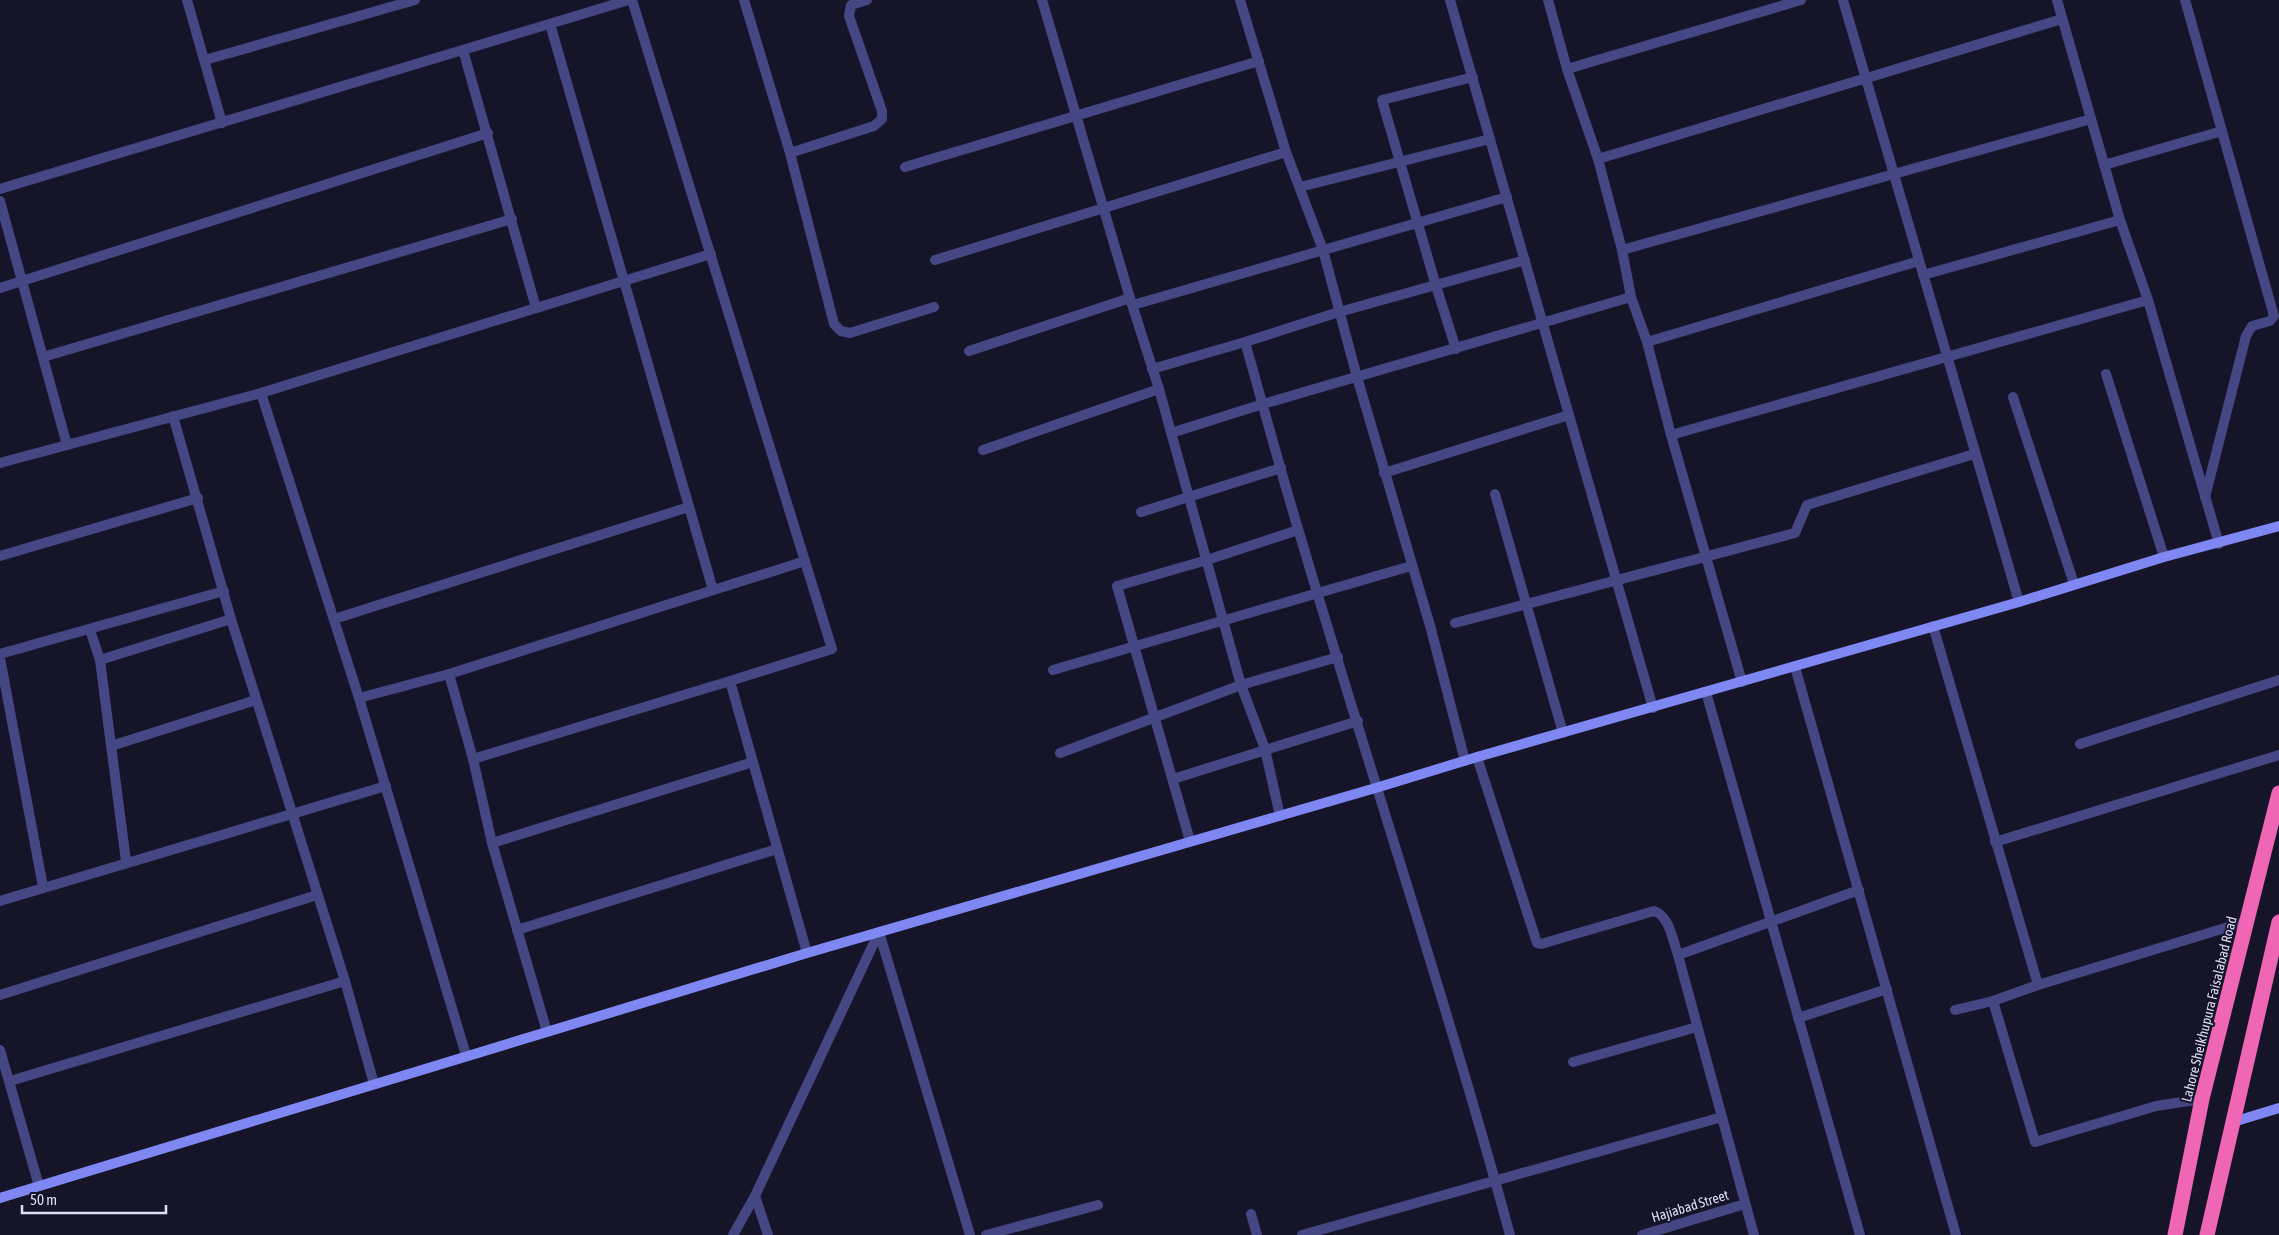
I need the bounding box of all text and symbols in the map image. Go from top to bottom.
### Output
street label: Lahore Sheikhupura Faisalabad Road [2178,915,2240,1103]
scale bar [22,1182,166,1214]
street label: Hajiabad Street [1649,1187,1731,1225]
text: 50 m [30,1191,57,1208]

